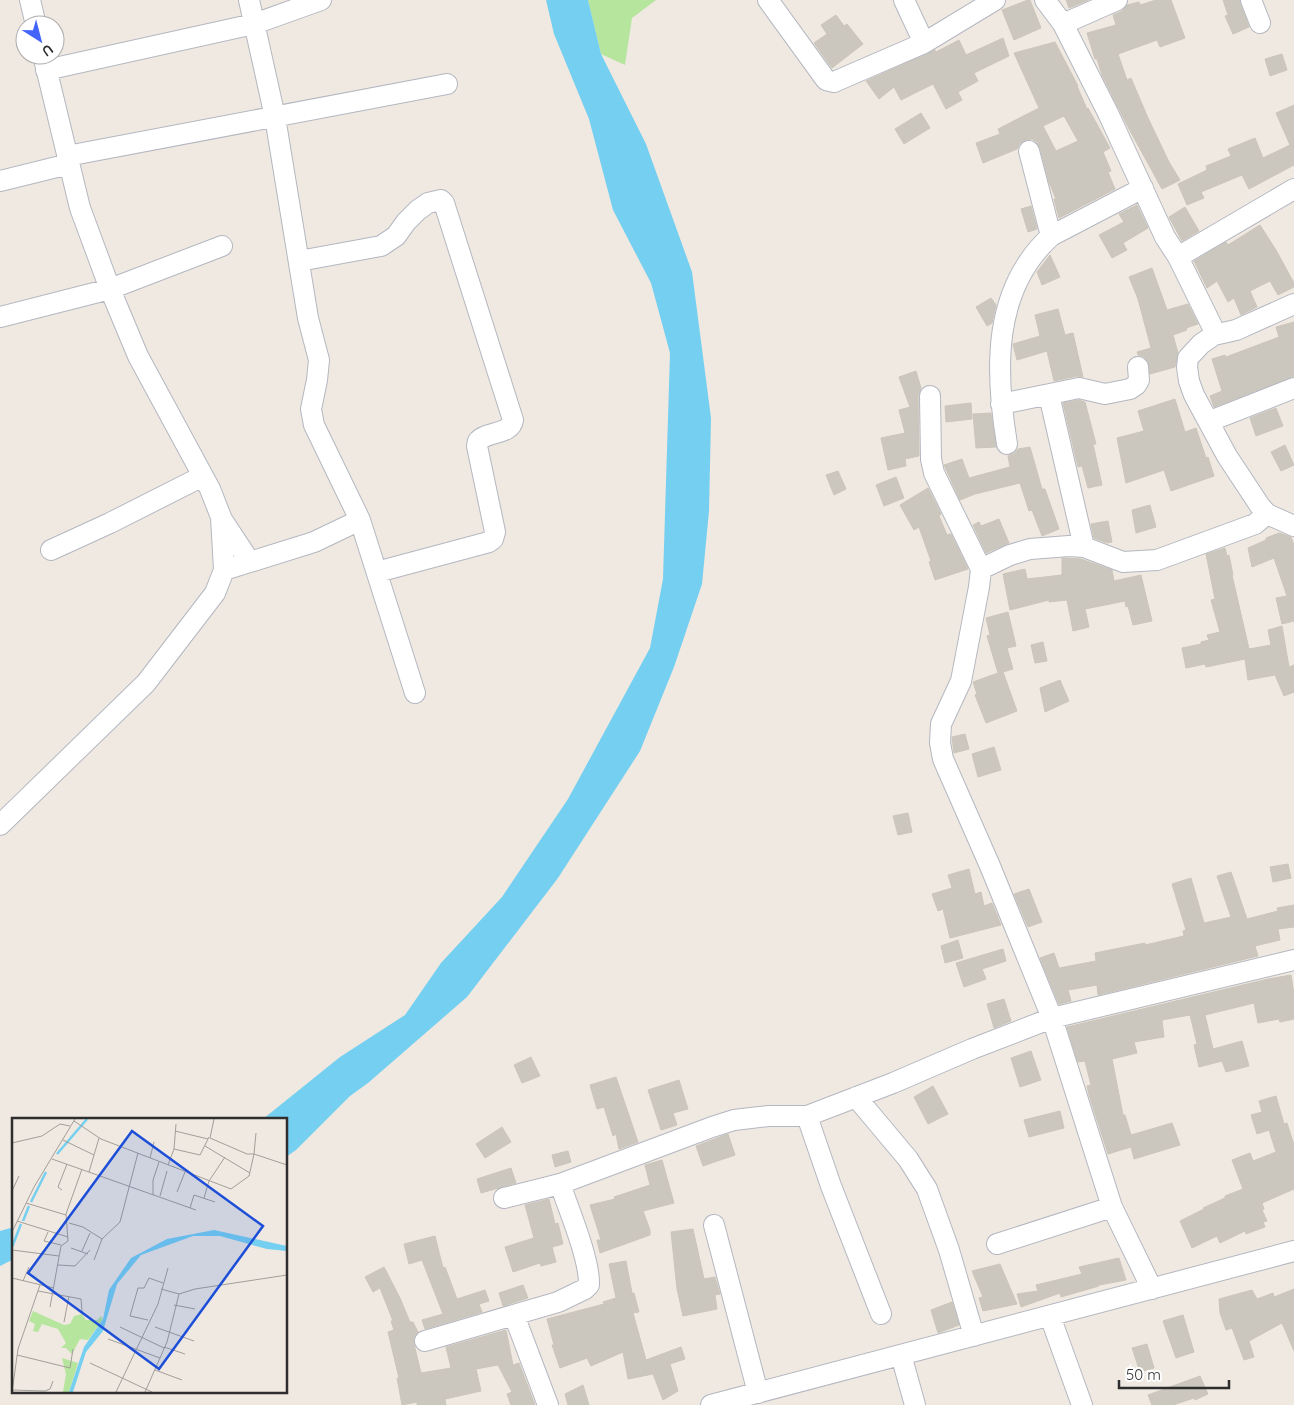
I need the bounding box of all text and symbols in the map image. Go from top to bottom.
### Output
north arrow [15,15,65,65]
text: U [38,40,57,61]
inset map [12,1118,288,1392]
scale bar [1119,1358,1229,1390]
text: 50 m [1126,1365,1161,1384]

